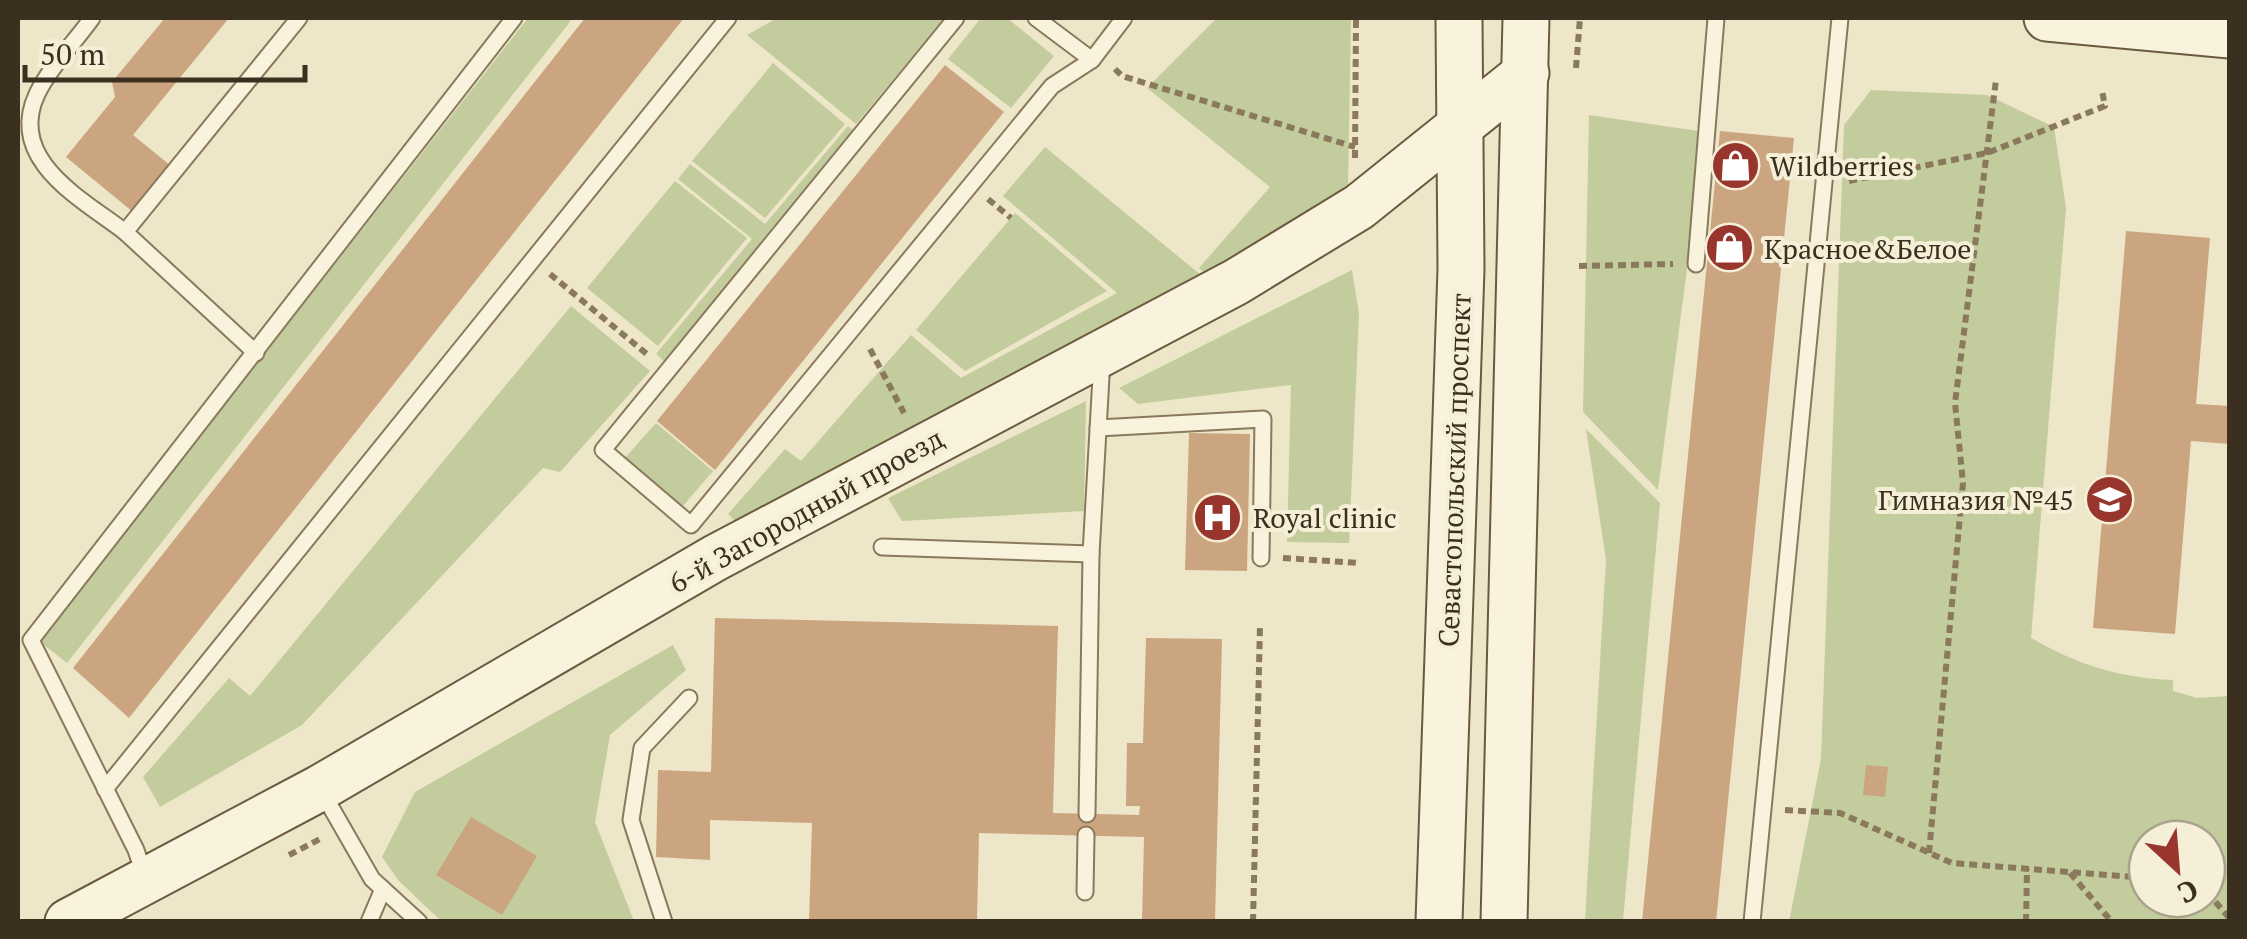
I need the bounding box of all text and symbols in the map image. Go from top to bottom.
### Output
scale bar [25,20,305,82]
text: 50 m [40,34,105,74]
shop icon: Wildberries [1709,139,1761,191]
place label: Wildberries [1770,147,1914,184]
shop icon: Красное&Белое [1703,222,1755,274]
place label: Красное&Белое [1764,230,1971,267]
street label: Севастопольский проспект [1429,292,1479,648]
street label: 6-й Загородный проезд [662,419,950,601]
school or university icon: Гимназия №45 [2083,473,2135,525]
place label: Гимназия №45 [1878,481,2074,518]
hospital icon: Royal clinic [1192,491,1244,543]
place label: Royal clinic [1253,499,1397,536]
north arrow [2127,819,2227,919]
text: С [2172,871,2204,913]

